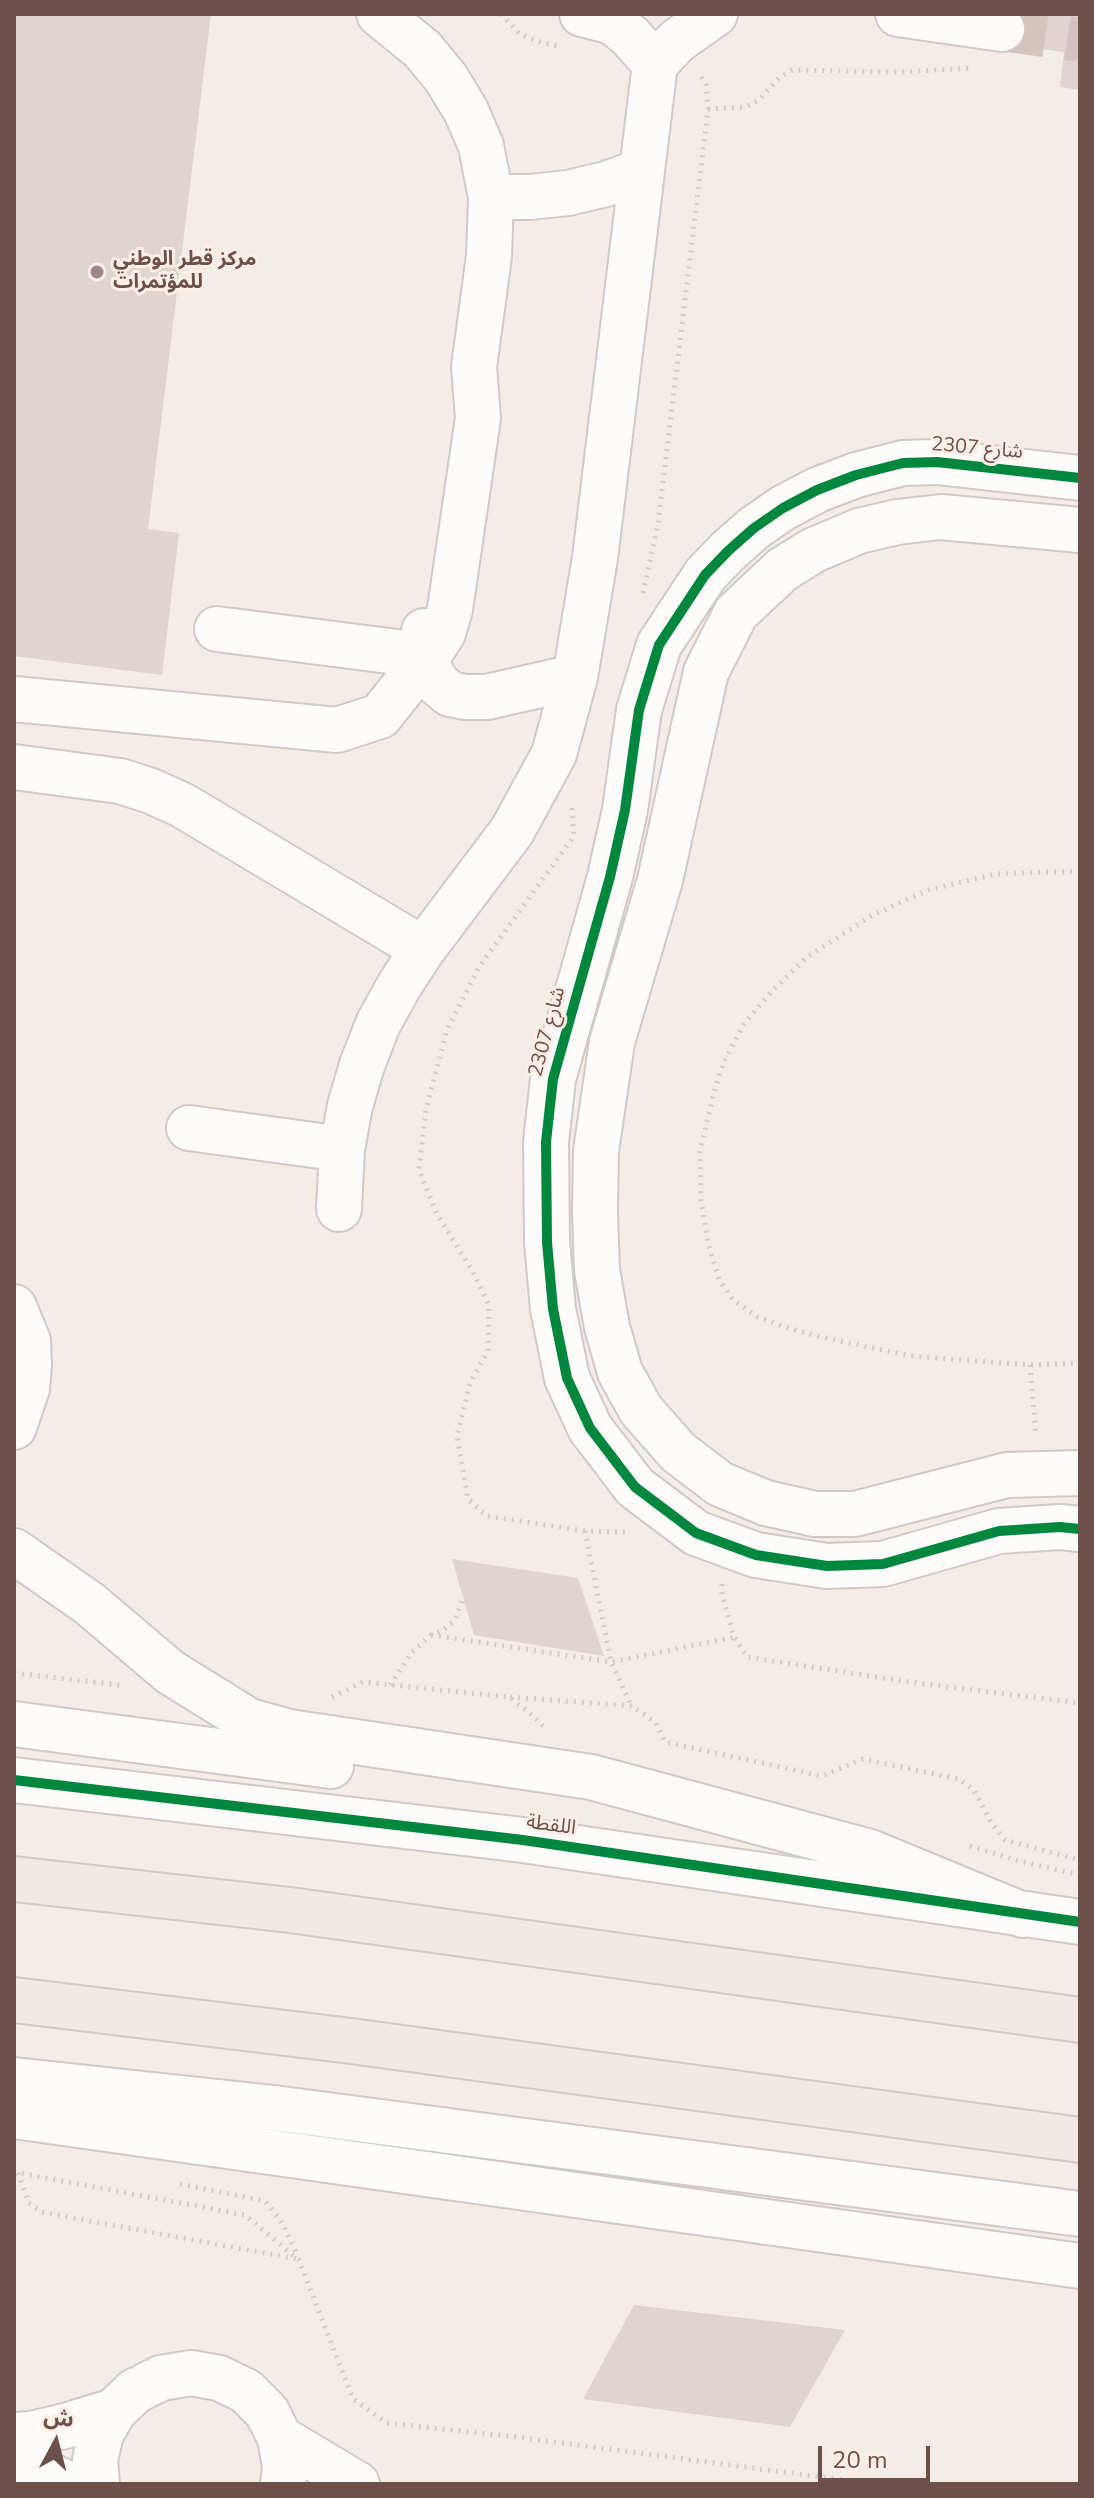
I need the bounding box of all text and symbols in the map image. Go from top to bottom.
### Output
place label: مركز قطر الوطني للمؤتمرات [113,248,256,295]
marker: مركز قطر الوطني للمؤتمرات [88,263,106,281]
street label: شارع 2307 [930,433,1024,465]
street label: شارع 2307 [524,984,572,1080]
street label: اللقطة [525,1811,577,1841]
text: ش [42,2401,76,2435]
north arrow [16,2402,96,2482]
scale bar [822,2430,934,2480]
text: 20 m [832,2444,888,2476]

